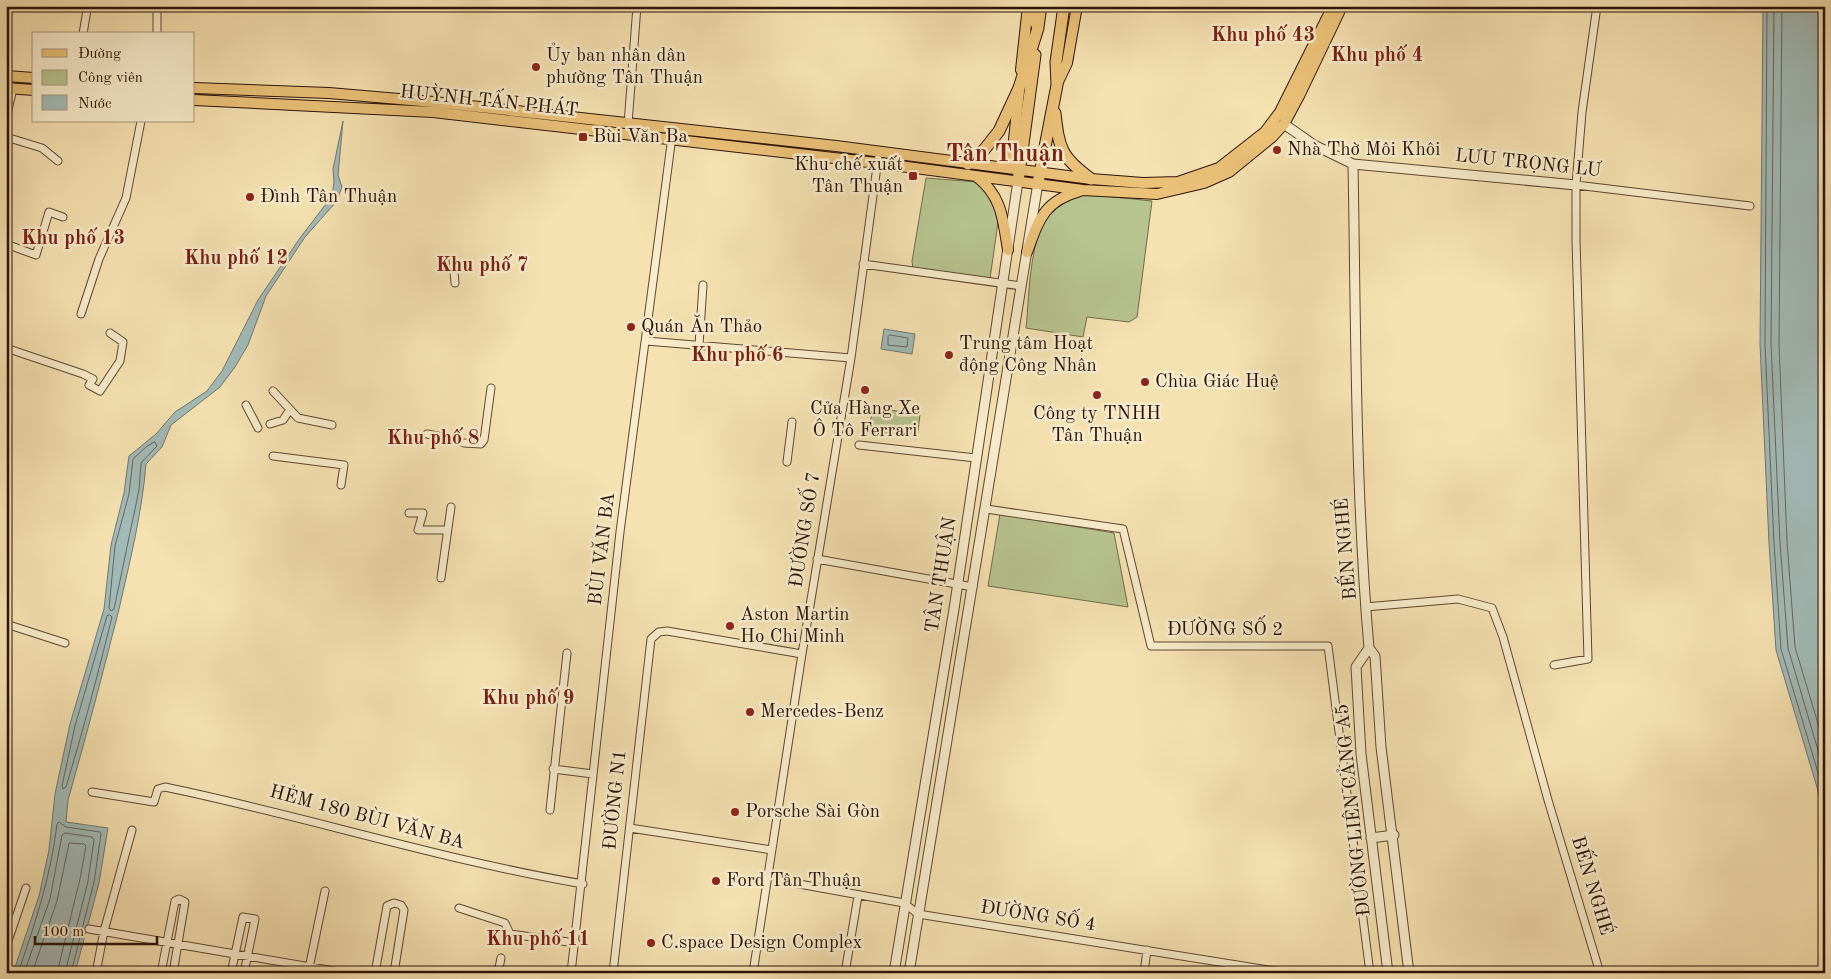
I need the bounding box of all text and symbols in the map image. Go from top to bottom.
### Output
district label: Khu phố 43 [1211,24,1315,46]
legend [32,32,195,122]
place label: Ủy ban nhân dân phường Tân Thuận [546,42,703,88]
district label: Khu phố 4 [1331,44,1423,66]
text: Đường [78,47,121,62]
marker: Ủy ban nhân dân phường Tân Thuận [530,61,542,73]
text: Công viên [78,71,143,86]
street label: HUỲNH TẤN PHÁT [399,77,580,121]
text: Nước [78,97,112,112]
place label: Bùi Văn Ba [593,128,688,147]
marker: Bùi Văn Ba [577,131,589,143]
place label: Nhà Thờ Môi Khôi [1287,141,1440,160]
district label: Tân Thuận [946,143,1064,167]
marker: Nhà Thờ Môi Khôi [1271,144,1283,156]
street label: LƯU TRỌNG LƯ [1454,145,1603,181]
place label: Khu chế xuất Tân Thuận [794,155,903,197]
marker: Khu chế xuất Tân Thuận [907,170,919,182]
place label: Đình Tân Thuận [260,188,397,207]
marker: Đình Tân Thuận [244,191,256,203]
district label: Khu phố 13 [21,227,125,249]
district label: Khu phố 12 [184,247,288,269]
district label: Khu phố 7 [436,254,528,276]
place label: Quán Ăn Thảo [641,314,762,337]
marker: Quán Ăn Thảo [625,321,637,333]
place label: Trung tâm Hoạt động Công Nhân [959,335,1097,376]
district label: Khu phố 6 [691,344,783,366]
marker: Trung tâm Hoạt động Công Nhân [943,349,955,361]
place label: Chùa Giác Huệ [1155,373,1279,392]
marker: Chùa Giác Huệ [1139,376,1151,388]
marker: Cửa Hàng Xe Ô Tô Ferrari [859,384,871,396]
marker: Công ty TNHH Tân Thuận [1091,389,1103,401]
place label: Cửa Hàng Xe Ô Tô Ferrari [810,400,920,441]
place label: Công ty TNHH Tân Thuận [1033,405,1161,446]
district label: Khu phố 8 [387,427,479,449]
street label: ĐƯỜNG SỐ 7 [782,470,824,589]
street label: BÙI VĂN BA [582,490,619,607]
street label: BẾN NGHÉ [1327,497,1361,601]
street label: TÂN THUẬN [919,515,961,634]
place label: Aston Martin Ho Chi Minh [740,606,850,647]
street label: ĐƯỜNG SỐ 2 [1167,615,1283,640]
marker: Aston Martin Ho Chi Minh [724,620,736,632]
district label: Khu phố 9 [482,687,574,709]
place label: Mercedes-Benz [760,703,884,722]
street label: ĐƯỜNG LIÊN CẢNG A5 [1328,703,1375,918]
marker: Mercedes-Benz [744,706,756,718]
street label: ĐƯỜNG N1 [596,748,631,851]
street label: HẺM 180 BÙI VĂN BA [267,778,468,853]
place label: Porsche Sài Gòn [745,803,880,822]
marker: Porsche Sài Gòn [729,806,741,818]
street label: BẾN NGHÉ [1567,832,1621,938]
place label: Ford Tân Thuận [726,872,861,891]
marker: Ford Tân Thuận [710,875,722,887]
street label: ĐƯỜNG SỐ 4 [979,893,1098,935]
scale bar [35,914,158,946]
text: 100 m [42,925,84,940]
district label: Khu phố 11 [486,928,590,950]
place label: C.space Design Complex [661,934,863,953]
marker: C.space Design Complex [645,937,657,949]

